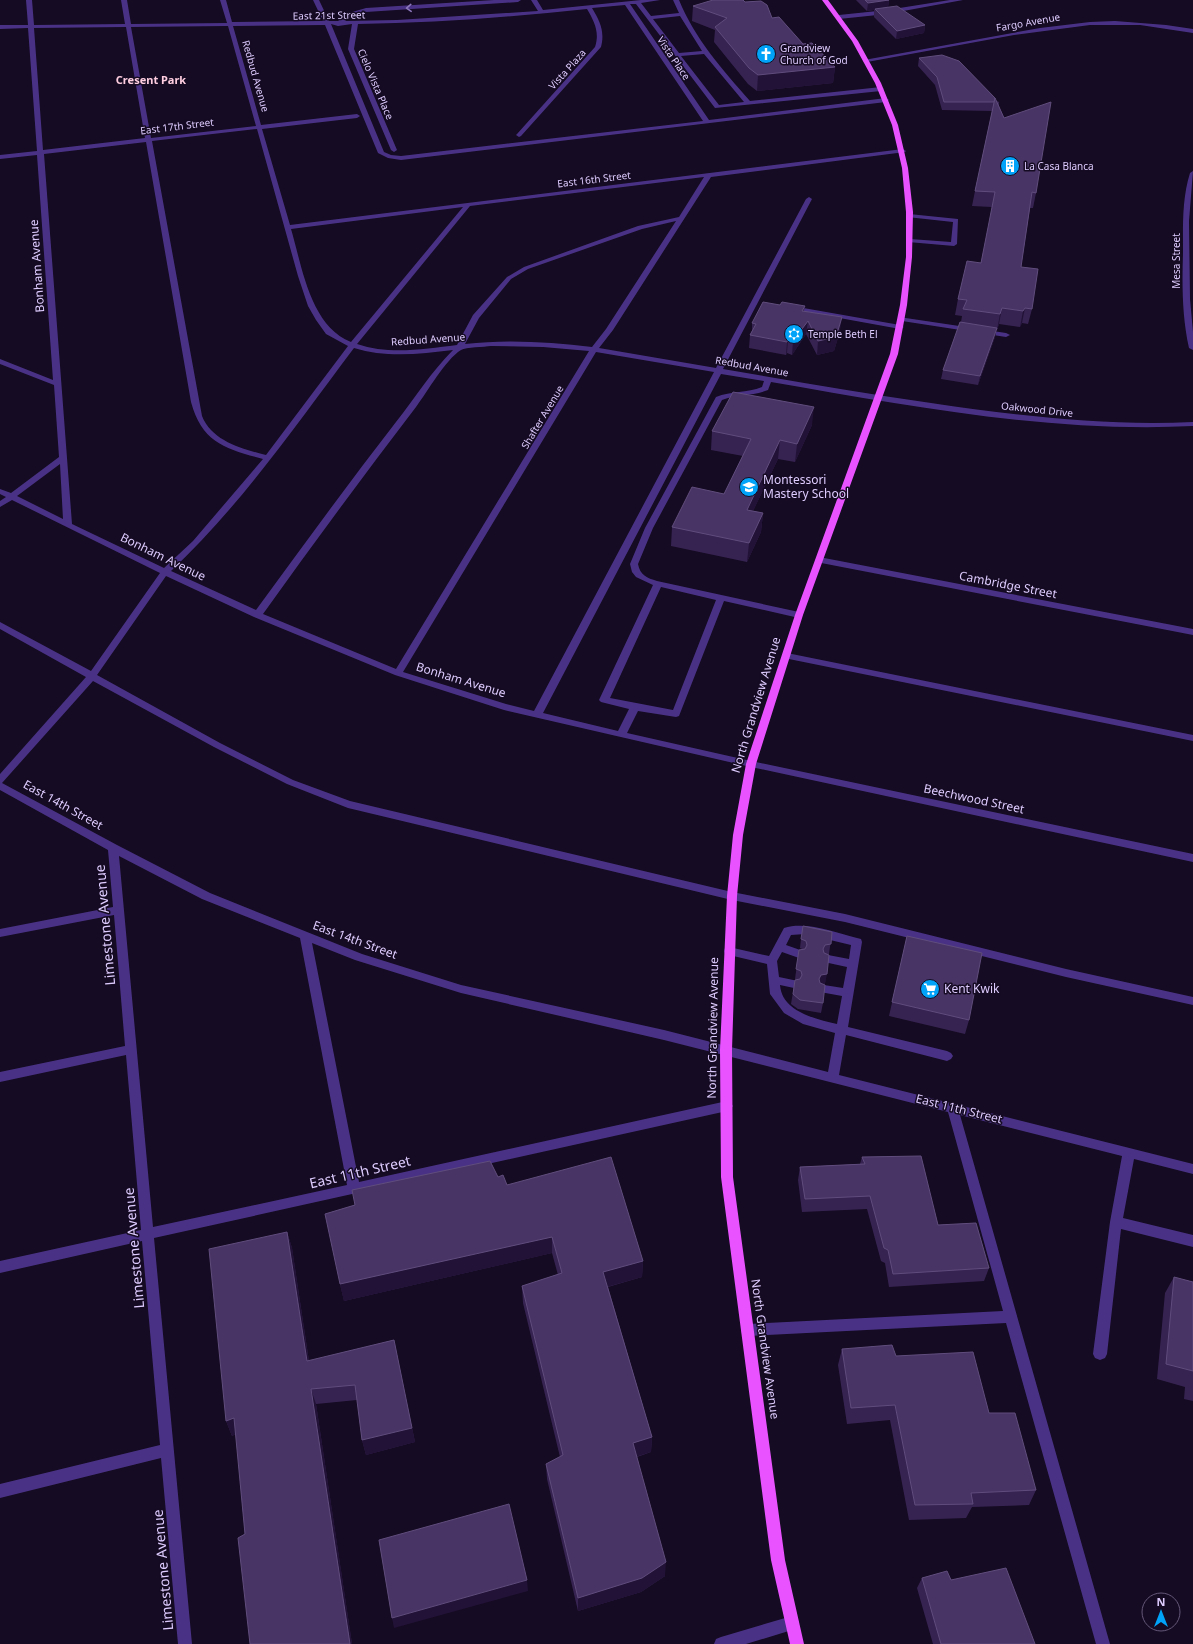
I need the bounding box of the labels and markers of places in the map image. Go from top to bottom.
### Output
place label: Grandview Church of God [780,41,848,67]
church icon: Grandview Church of God [755,43,777,65]
building icon: La Casa Blanca [999,155,1021,177]
place label: La Casa Blanca [1024,159,1094,173]
synagogue icon: Temple Beth El [783,323,805,345]
place label: Temple Beth El [808,327,878,341]
place label: Montessori Mastery School [763,471,849,502]
school or university icon: Montessori Mastery School [738,476,760,498]
supermarket icon: Kent Kwik [919,978,941,1000]
place label: Kent Kwik [944,980,1000,997]

